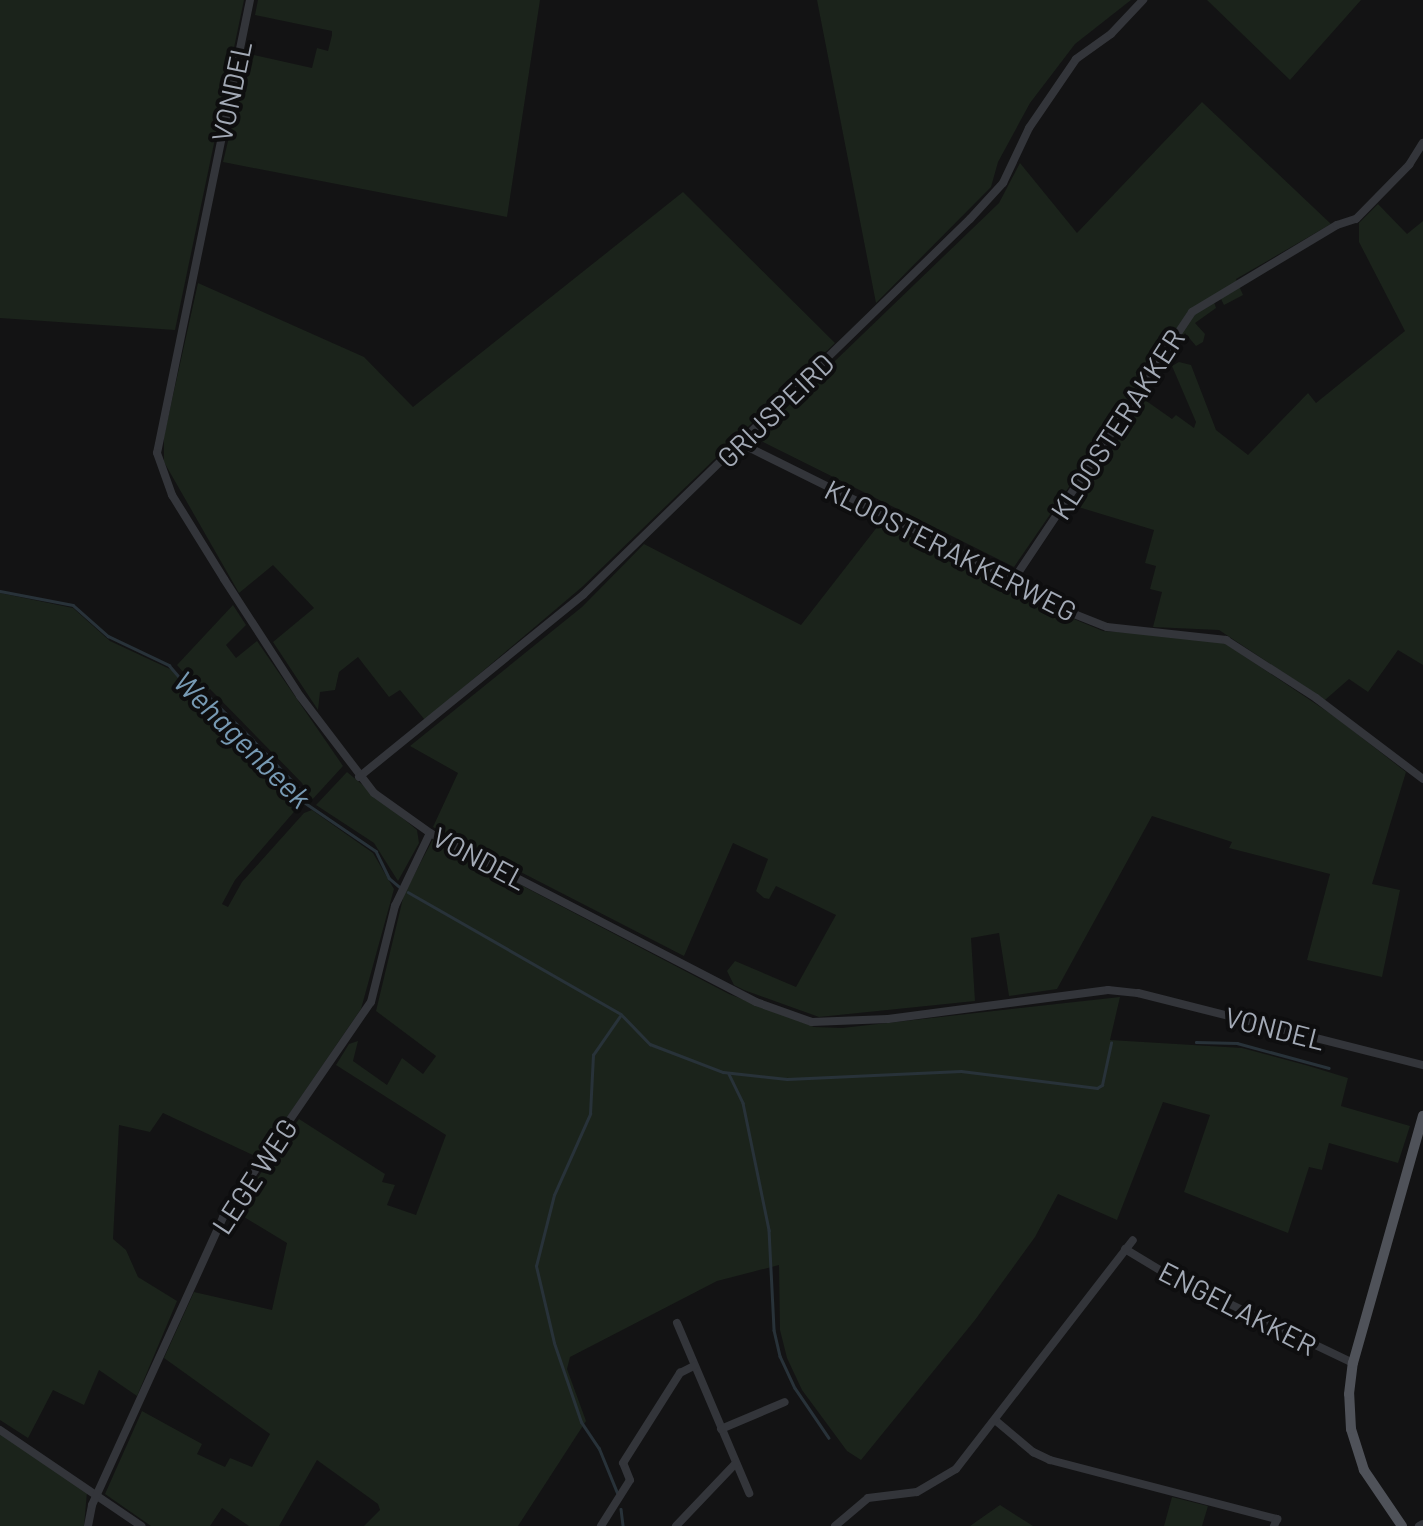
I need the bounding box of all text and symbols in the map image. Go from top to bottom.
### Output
street label: VONDEL [204,38,258,144]
street label: KLOOSTERAKKER [1043,323,1191,525]
street label: GRIJSPEIRD [710,346,840,474]
street label: KLOOSTERAKKERWEG [820,472,1082,628]
water label: Wehagenbeek [167,663,319,815]
street label: VONDEL [427,819,533,897]
street label: VONDEL [1221,999,1329,1057]
street label: LEGE WEG [204,1112,304,1240]
street label: ENGELAKKER [1154,1254,1322,1362]

